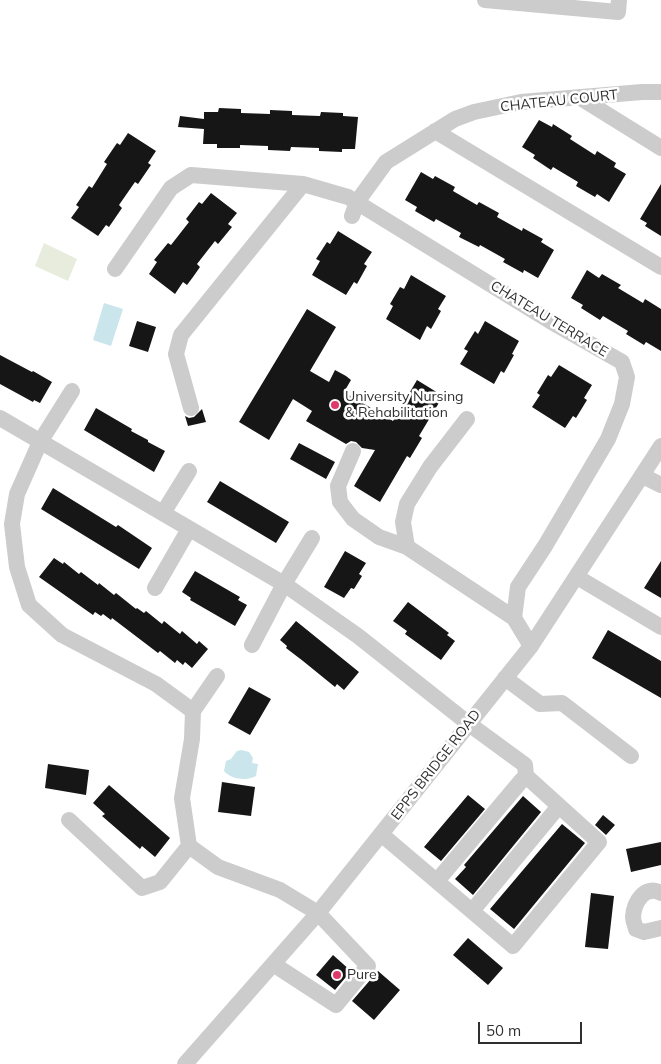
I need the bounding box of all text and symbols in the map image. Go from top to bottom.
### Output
street label: CHATEAU COURT [499,86,619,116]
street label: CHATEAU TERRACE [487,277,611,361]
place label: University Nursing & Rehabilitation [345,389,464,422]
marker: University Nursing & Rehabilitation [329,399,341,411]
street label: EPPS BRIDGE ROAD [388,707,484,823]
place label: Pure [347,967,377,983]
marker: Pure [331,969,343,981]
scale bar [481,1012,585,1044]
text: 50 m [486,1021,521,1040]

